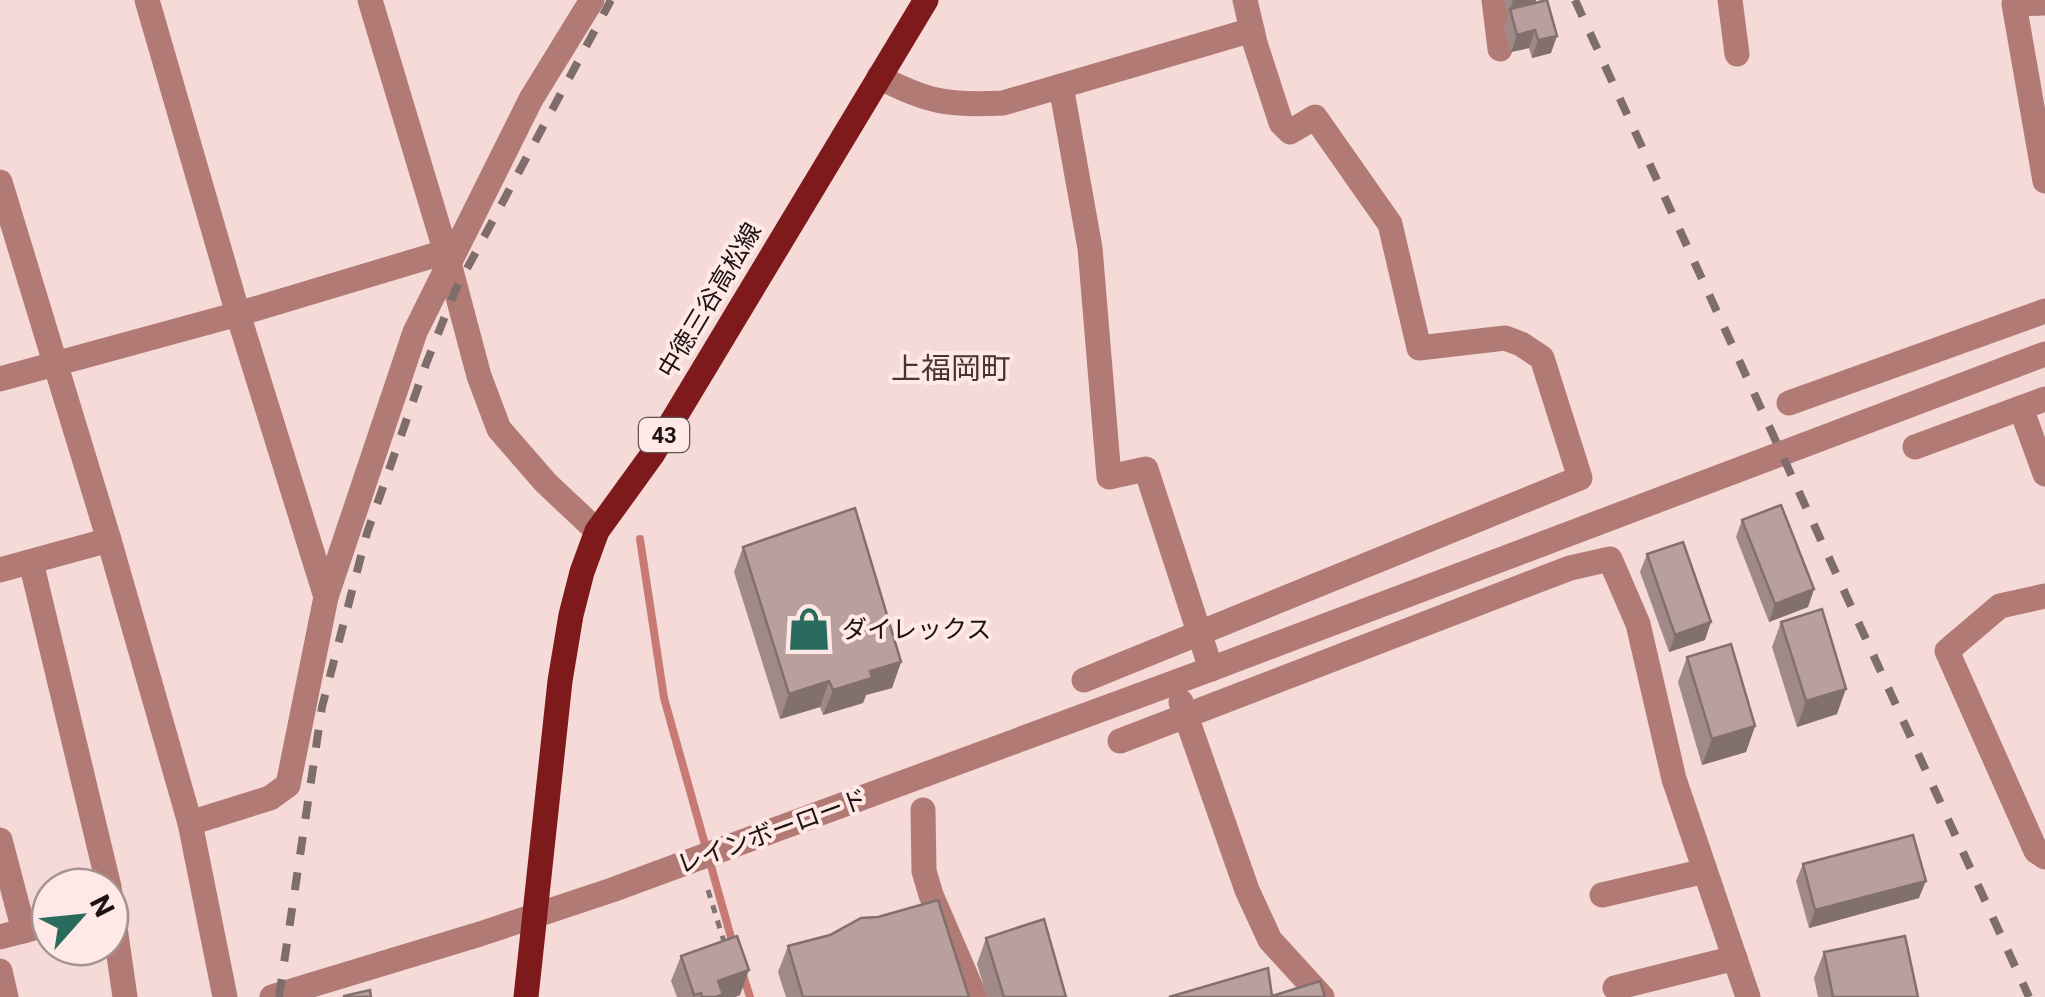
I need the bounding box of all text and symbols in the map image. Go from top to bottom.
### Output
street label: 中徳三谷高松線 [652,218,767,383]
district label: 上福岡町 [891,351,1011,386]
road number: 43 [639,418,689,452]
shop icon: ダイレックス [785,605,833,653]
place label: ダイレックス [842,615,991,644]
street label: レインボーロード [673,784,871,879]
north arrow [30,867,130,967]
text: N [83,890,121,922]

